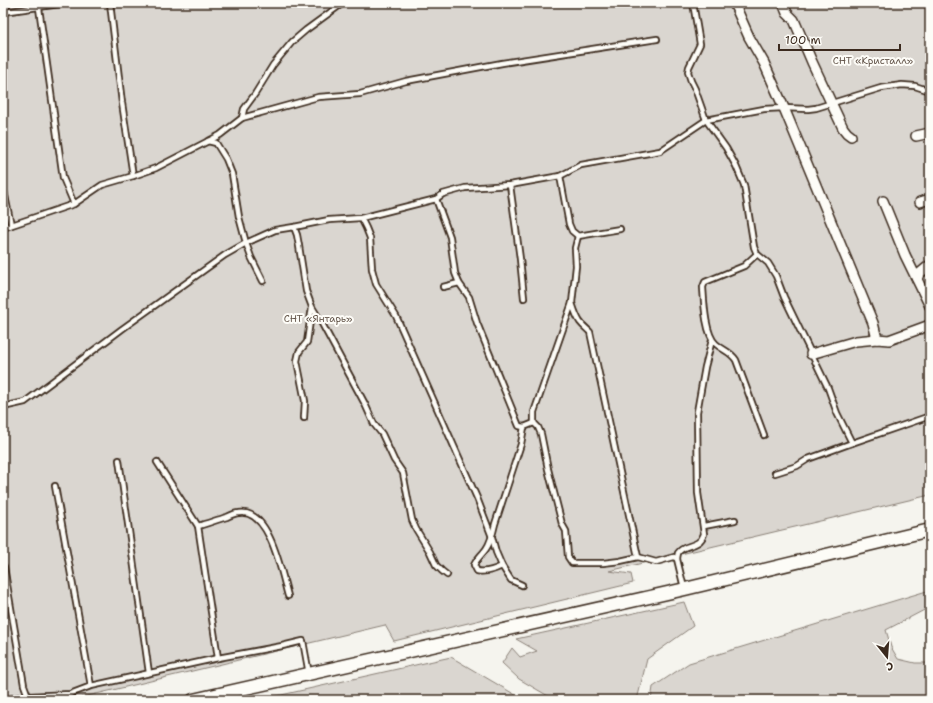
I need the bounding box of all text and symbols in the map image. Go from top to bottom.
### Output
scale bar [779,26,900,52]
text: 100 m [785,32,821,48]
park label: СНТ «Кристалл» [833,54,913,67]
park label: СНТ «Янтарь» [284,312,352,325]
north arrow [867,637,907,677]
text: С [884,658,895,674]

